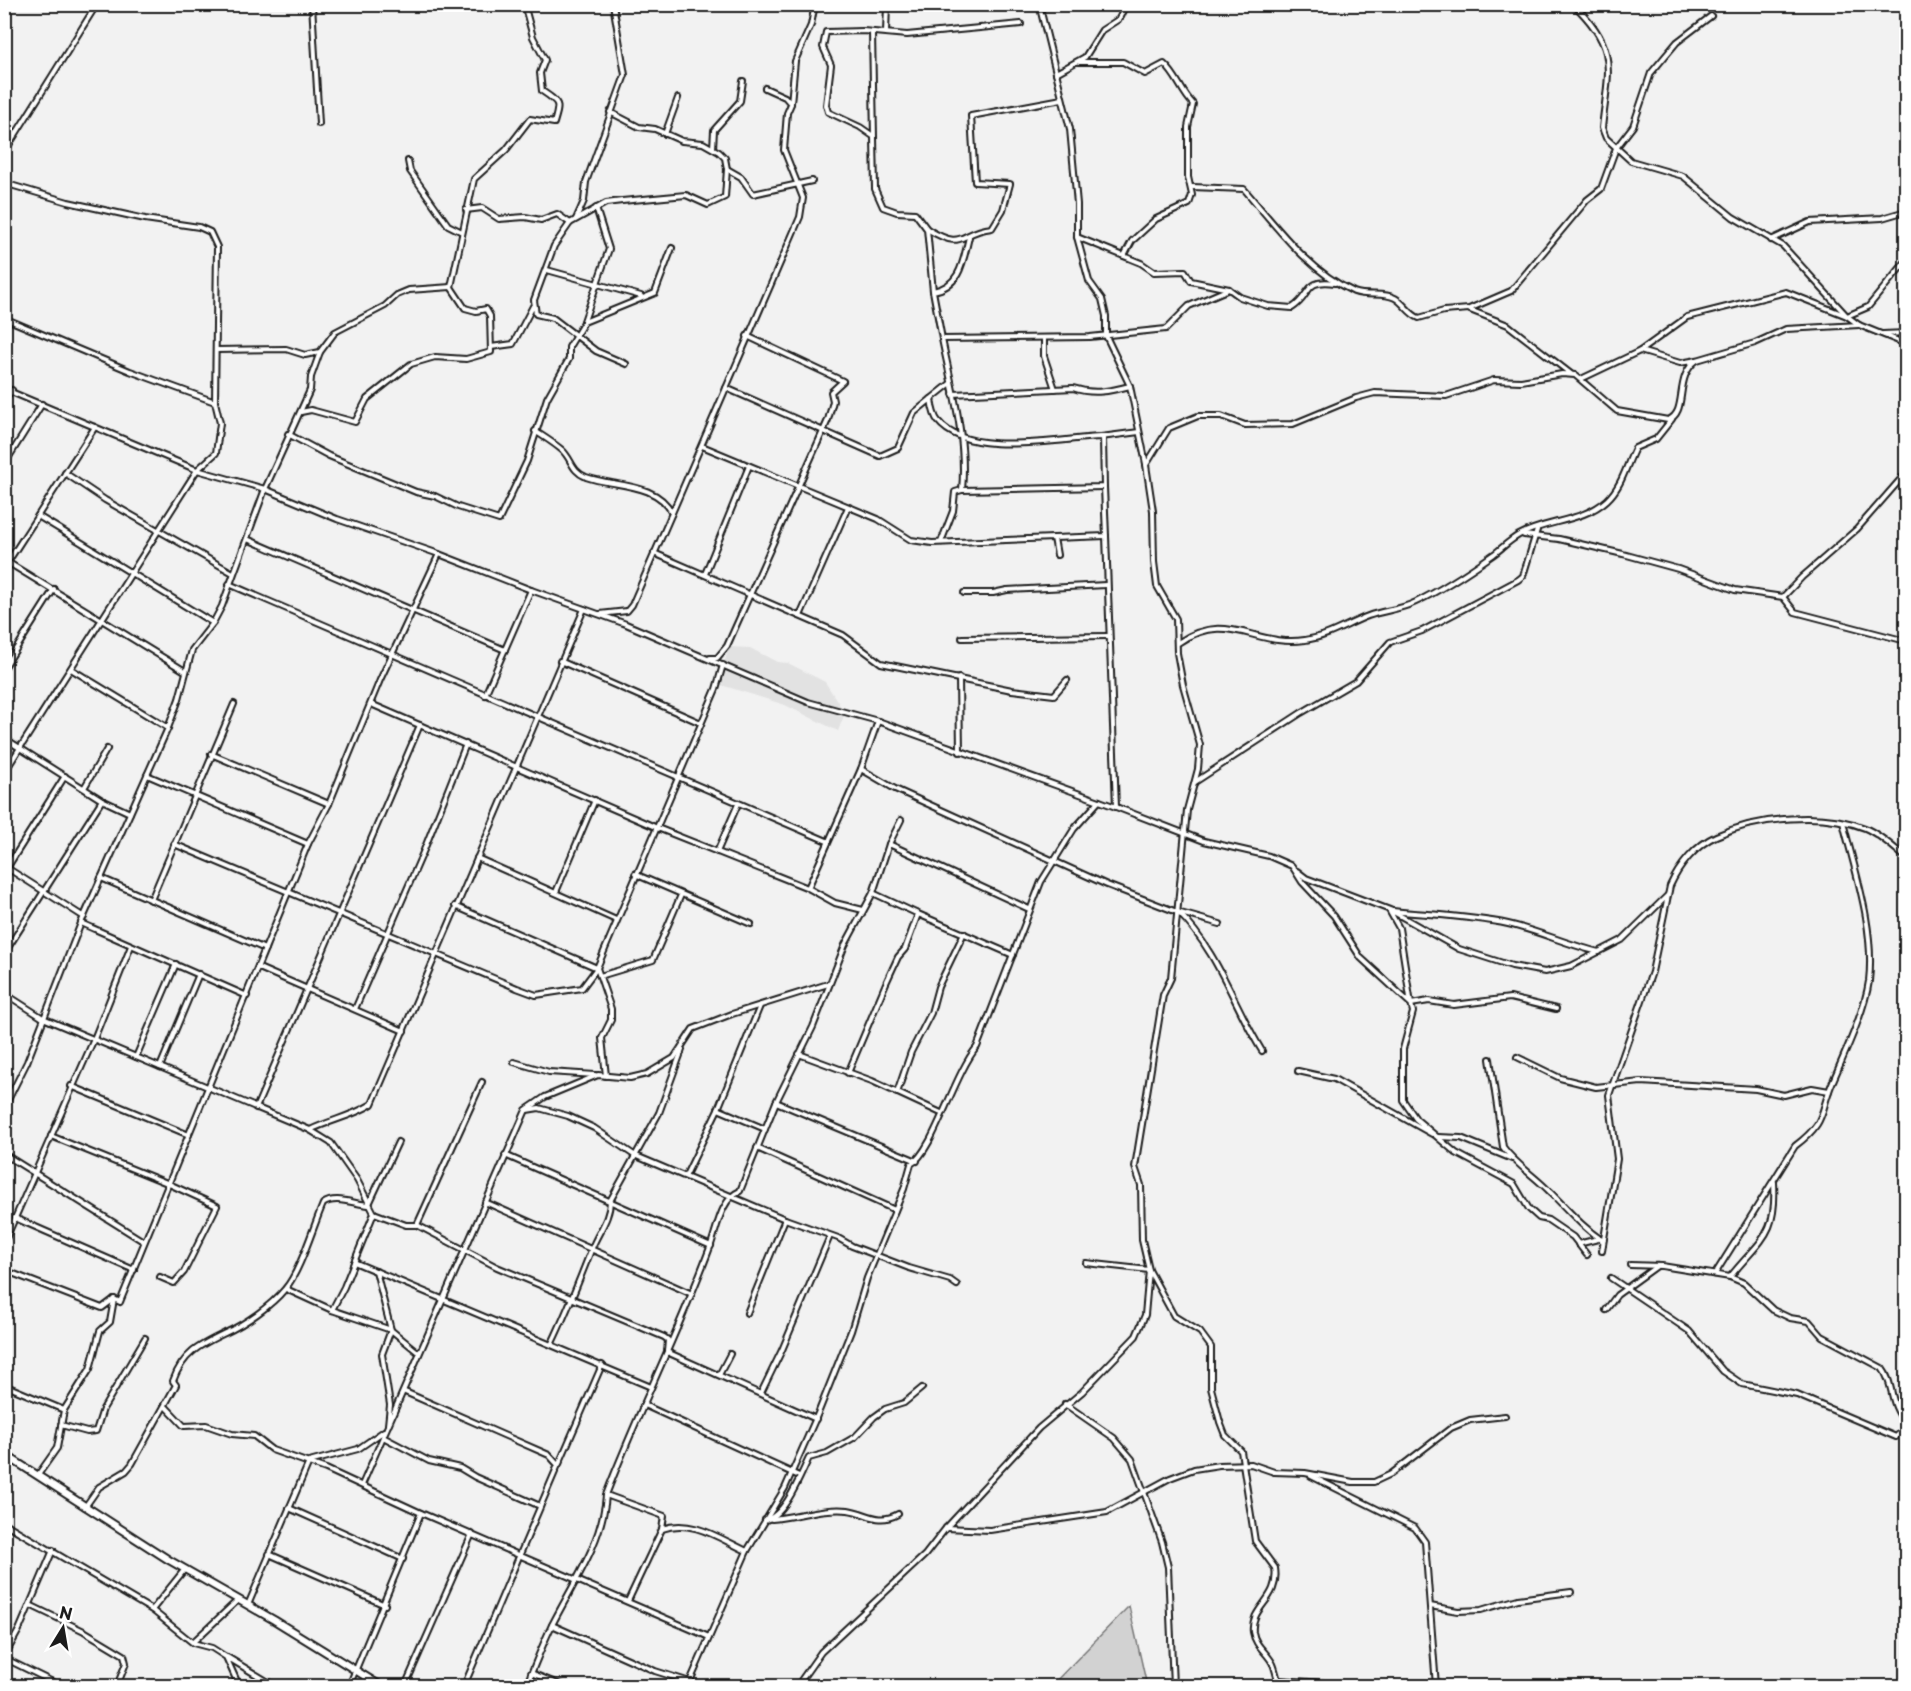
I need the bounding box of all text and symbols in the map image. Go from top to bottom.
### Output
north arrow [33,1598,93,1658]
text: N [58,1599,75,1625]

